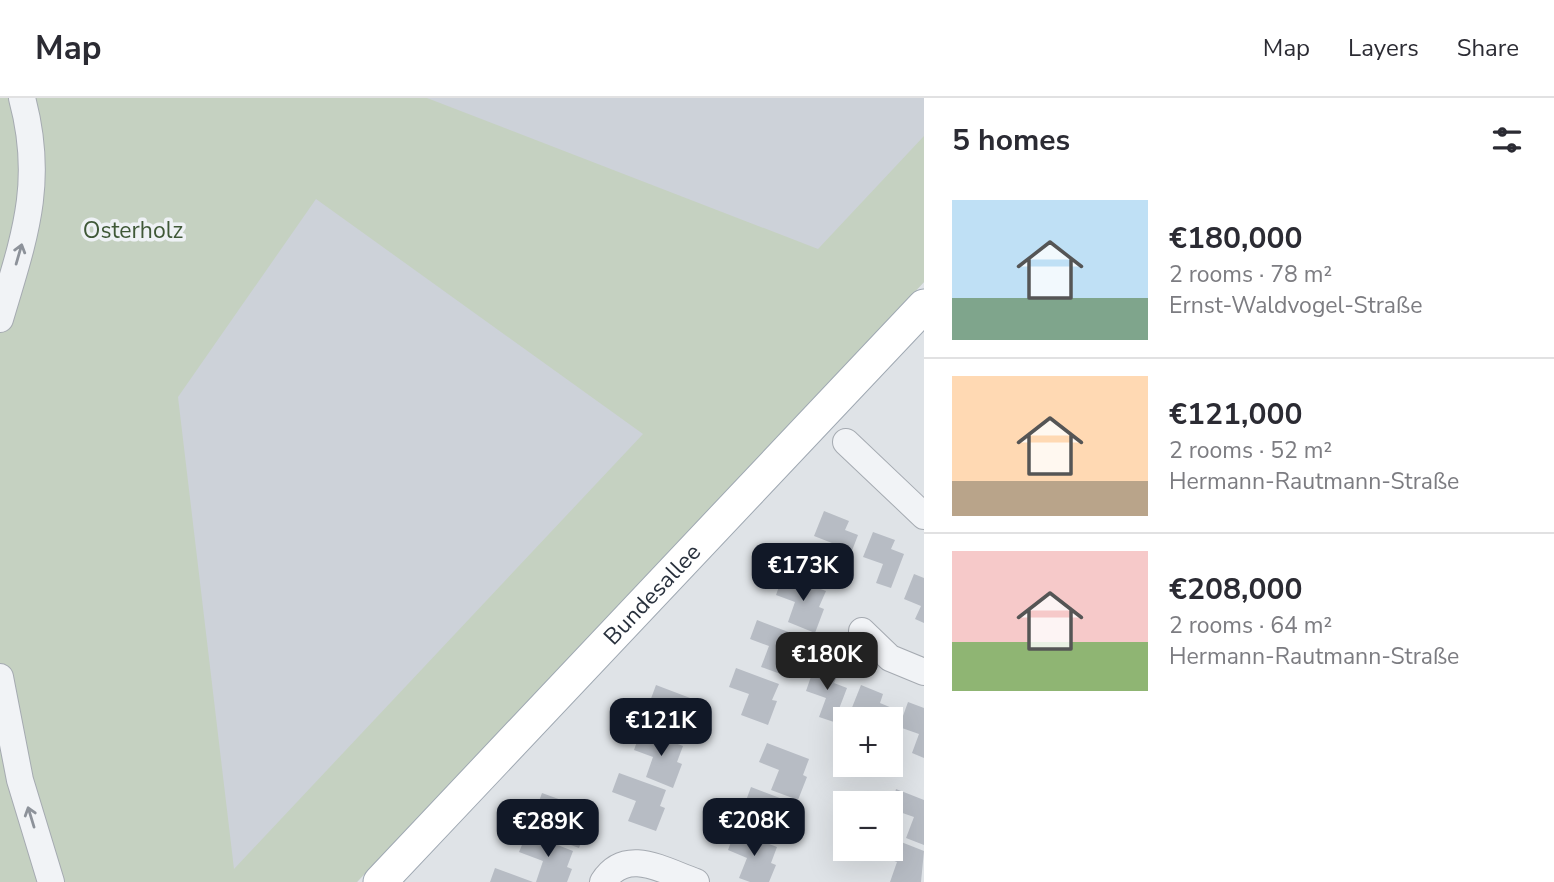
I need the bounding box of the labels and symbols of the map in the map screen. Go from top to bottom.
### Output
park label: Osterholz [83,215,183,246]
one-way arrow [14,243,27,265]
street label: Bundesallee [597,537,708,652]
pin: €173K [754,544,852,603]
pin: €180K [778,632,876,692]
pin: €121K [612,698,710,758]
pin: €208K [705,798,803,858]
pin: €289K [499,800,597,859]
one-way arrow [24,806,36,828]

